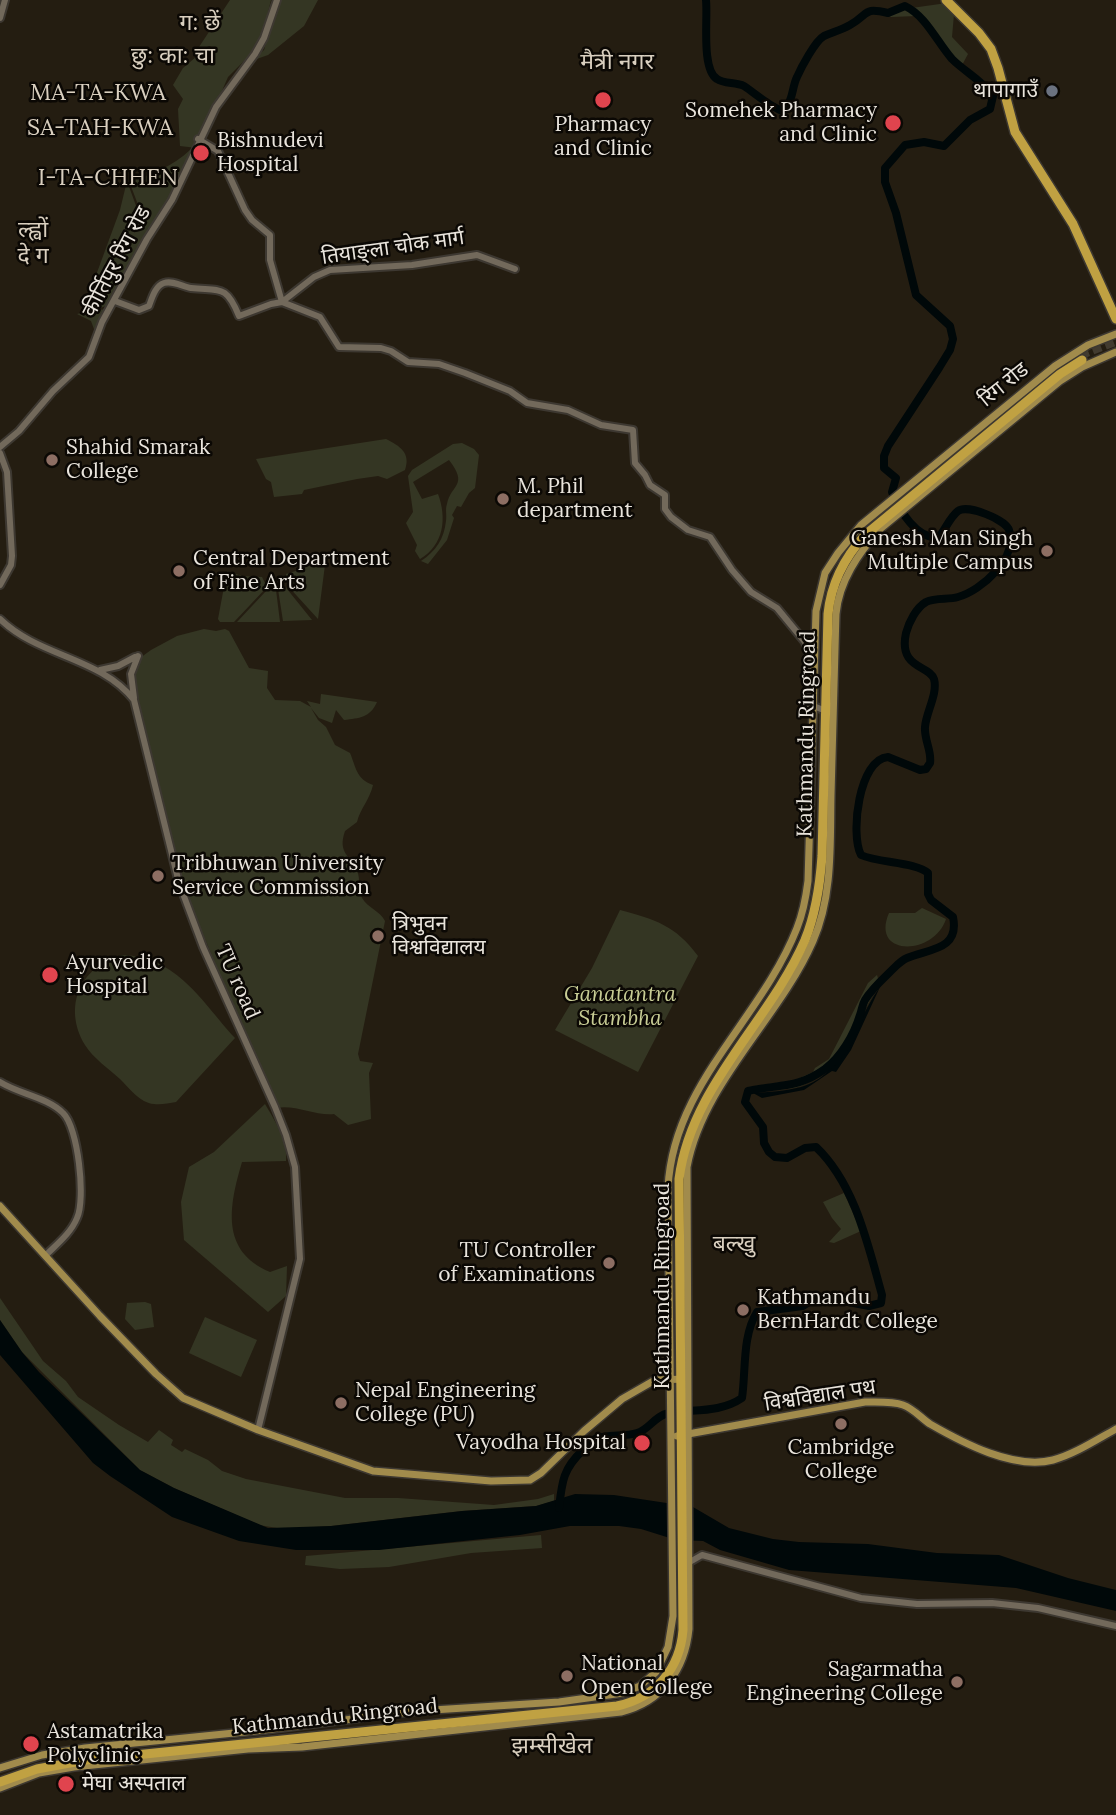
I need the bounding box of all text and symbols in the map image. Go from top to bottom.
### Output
district label: ग: छें [180,9,220,37]
district label: छु: का: चा [131,42,215,70]
district label: मैत्री नगर [580,48,654,76]
place label: थापागाउँ [973,78,1038,104]
district label: MA-TA-KWA [22,79,174,107]
marker: थापागाउँ [1044,83,1060,99]
marker: Pharmacy and Clinic [593,90,613,110]
place label: Somehek Pharmacy and Clinic [685,98,877,148]
place label: Pharmacy and Clinic [554,112,652,162]
marker: Somehek Pharmacy and Clinic [883,113,903,133]
district label: SA-TAH-KWA [18,114,182,142]
place label: Bishnudevi Hospital [217,128,324,178]
marker: Bishnudevi Hospital [191,143,211,163]
district label: I-TA-CHHEN [29,164,187,192]
street label: कीर्तिपुर रिंग रोड [77,202,157,322]
district label: ल्ह्वों दे ग [17,216,49,270]
street label: तियाङ्ला चोक मार्ग [320,226,466,270]
street label: रिंग रोड [974,357,1034,413]
place label: Shahid Smarak College [66,435,210,485]
marker: Shahid Smarak College [44,452,60,468]
place label: M. Phil department [517,474,633,524]
marker: M. Phil department [495,491,511,507]
place label: Ganesh Man Singh Multiple Campus [851,526,1033,576]
marker: Ganesh Man Singh Multiple Campus [1039,543,1055,559]
place label: Central Department of Fine Arts [193,546,389,596]
marker: Central Department of Fine Arts [171,563,187,579]
street label: Kathmandu Ringroad [793,630,821,838]
place label: Tribhuwan University Service Commission [172,851,384,901]
marker: Tribhuwan University Service Commission [150,868,166,884]
place label: त्रिभुवन विश्वविद्यालय [392,911,486,961]
marker: त्रिभुवन विश्वविद्यालय [370,928,386,944]
street label: TU road [209,941,265,1023]
place label: Ayurvedic Hospital [66,950,163,1000]
marker: Ayurvedic Hospital [40,965,60,985]
park label: Ganatantra Stambha [564,982,676,1032]
street label: Kathmandu Ringroad [650,1183,676,1389]
district label: बल्खु [713,1230,755,1258]
place label: TU Controller of Examinations [438,1238,595,1288]
marker: TU Controller of Examinations [601,1255,617,1271]
place label: Kathmandu BernHardt College [757,1285,938,1335]
marker: Kathmandu BernHardt College [735,1302,751,1318]
street label: विश्वविद्याल पथ [762,1375,878,1417]
place label: Nepal Engineering College (PU) [355,1378,535,1428]
marker: Nepal Engineering College (PU) [333,1395,349,1411]
marker: Cambridge College [833,1416,849,1432]
place label: Vayodha Hospital [456,1430,626,1456]
marker: Vayodha Hospital [632,1433,652,1453]
place label: Cambridge College [788,1435,894,1485]
place label: National Open College [581,1651,713,1701]
place label: Sagarmatha Engineering College [746,1657,943,1707]
marker: National Open College [559,1668,575,1684]
marker: Sagarmatha Engineering College [949,1674,965,1690]
street label: Kathmandu Ringroad [231,1694,439,1740]
place label: Astamatrika Polyclinic [47,1719,164,1769]
district label: झम्सीखेल [512,1732,592,1760]
marker: Astamatrika Polyclinic [21,1734,41,1754]
place label: मेघा अस्पताल [82,1771,186,1797]
marker: मेघा अस्पताल [56,1774,76,1794]

